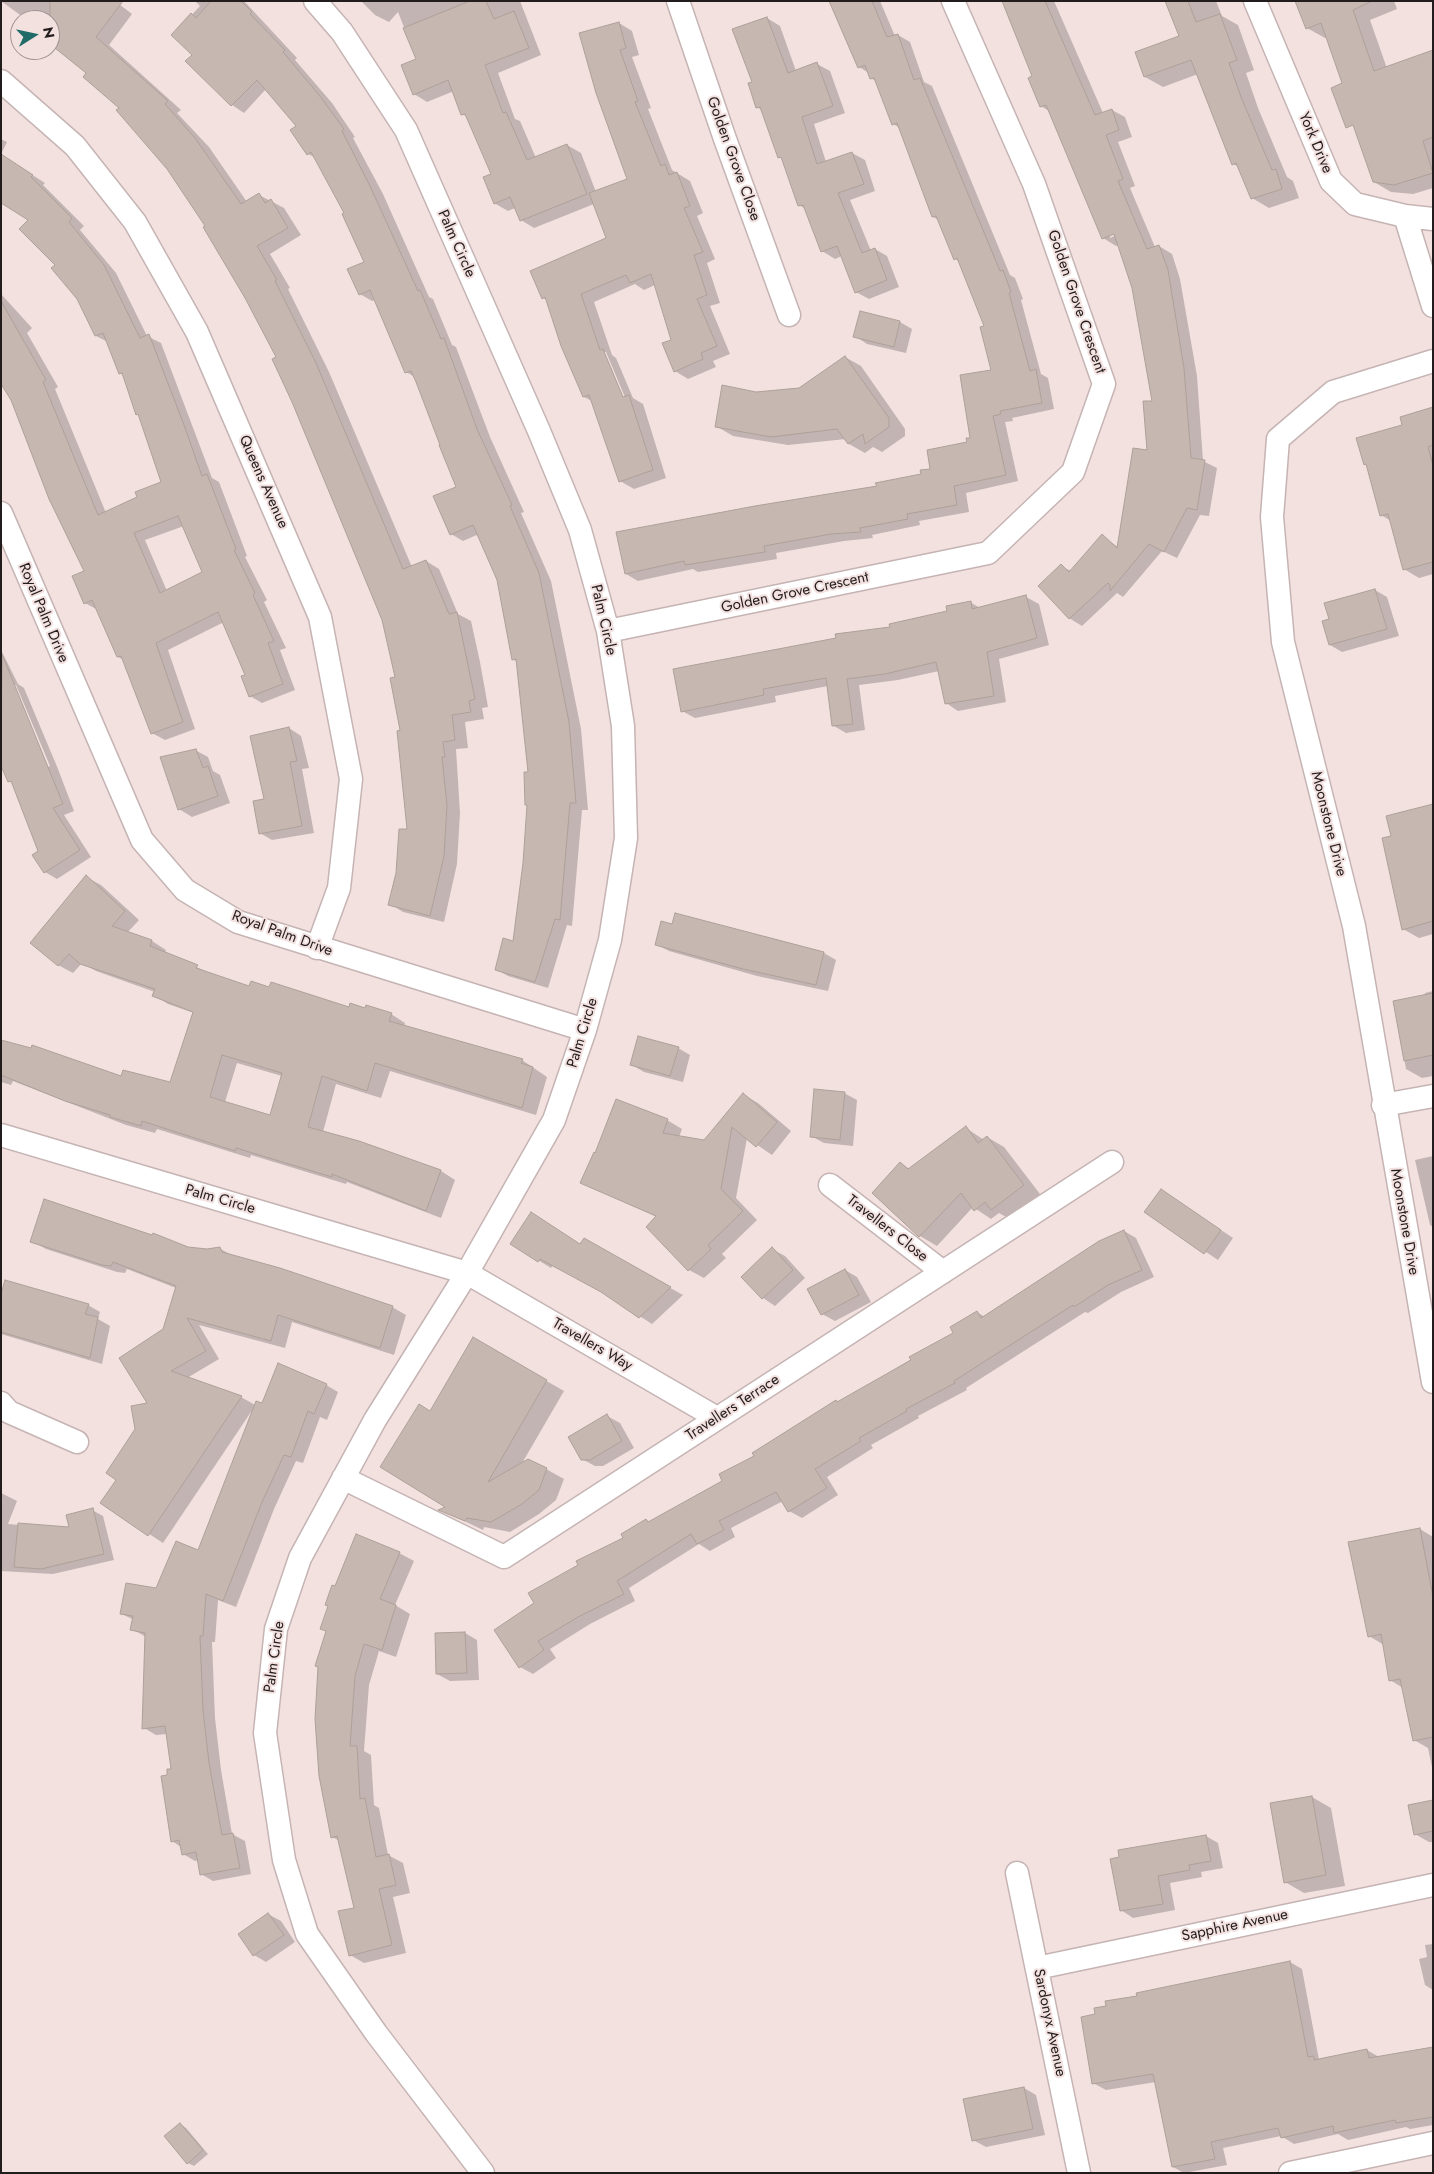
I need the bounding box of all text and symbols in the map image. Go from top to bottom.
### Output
north arrow [10,10,60,60]
text: N [38,25,60,40]
street label: Golden Grove Close [702,95,764,223]
street label: York Drive [1294,110,1336,176]
street label: Palm Circle [433,207,479,281]
street label: Golden Grove Crescent [1043,228,1109,376]
street label: Queens Avenue [234,433,292,531]
street label: Royal Palm Drive [14,561,72,665]
street label: Golden Grove Crescent [720,569,870,617]
street label: Palm Circle [586,583,620,657]
street label: Moonstone Drive [1306,770,1350,878]
street label: Royal Palm Drive [229,907,335,961]
street label: Palm Circle [564,996,602,1070]
street label: Moonstone Drive [1386,1167,1422,1277]
street label: Palm Circle [183,1181,257,1219]
street label: Travellers Close [843,1192,931,1266]
street label: Travellers Way [549,1315,635,1375]
street label: Travellers Terrace [683,1371,783,1445]
street label: Palm Circle [261,1620,289,1694]
street label: Sapphire Avenue [1180,1906,1290,1946]
street label: Sardonyx Avenue [1029,1967,1069,2079]

